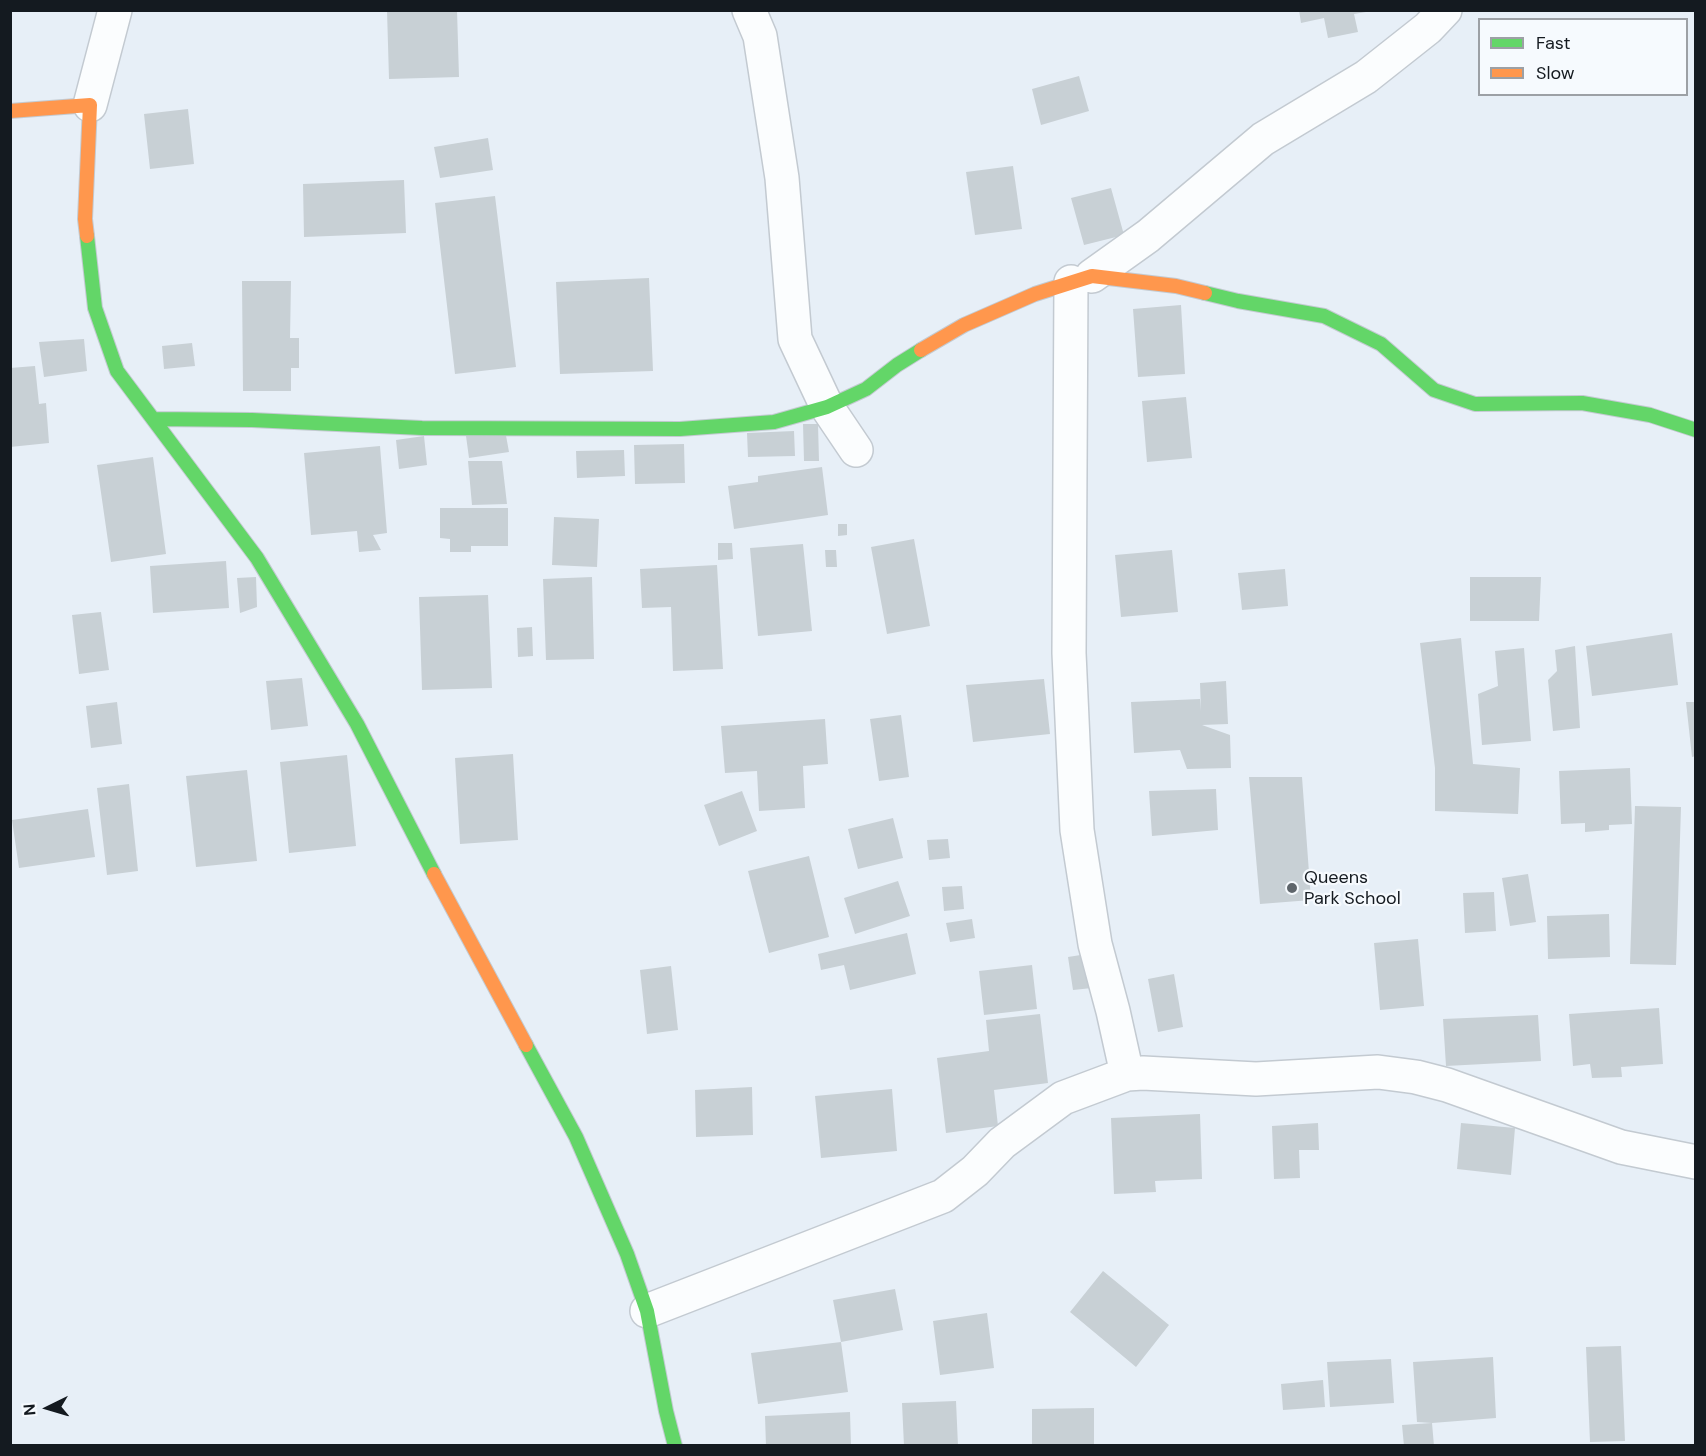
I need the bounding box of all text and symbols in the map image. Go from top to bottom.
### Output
legend [1478,18,1688,96]
text: Fast [1536,31,1571,55]
text: Slow [1536,61,1575,85]
place label: Queens Park School [1304,867,1401,910]
marker: Queens Park School [1285,881,1299,895]
north arrow [18,1378,78,1438]
text: N [19,1403,41,1416]

